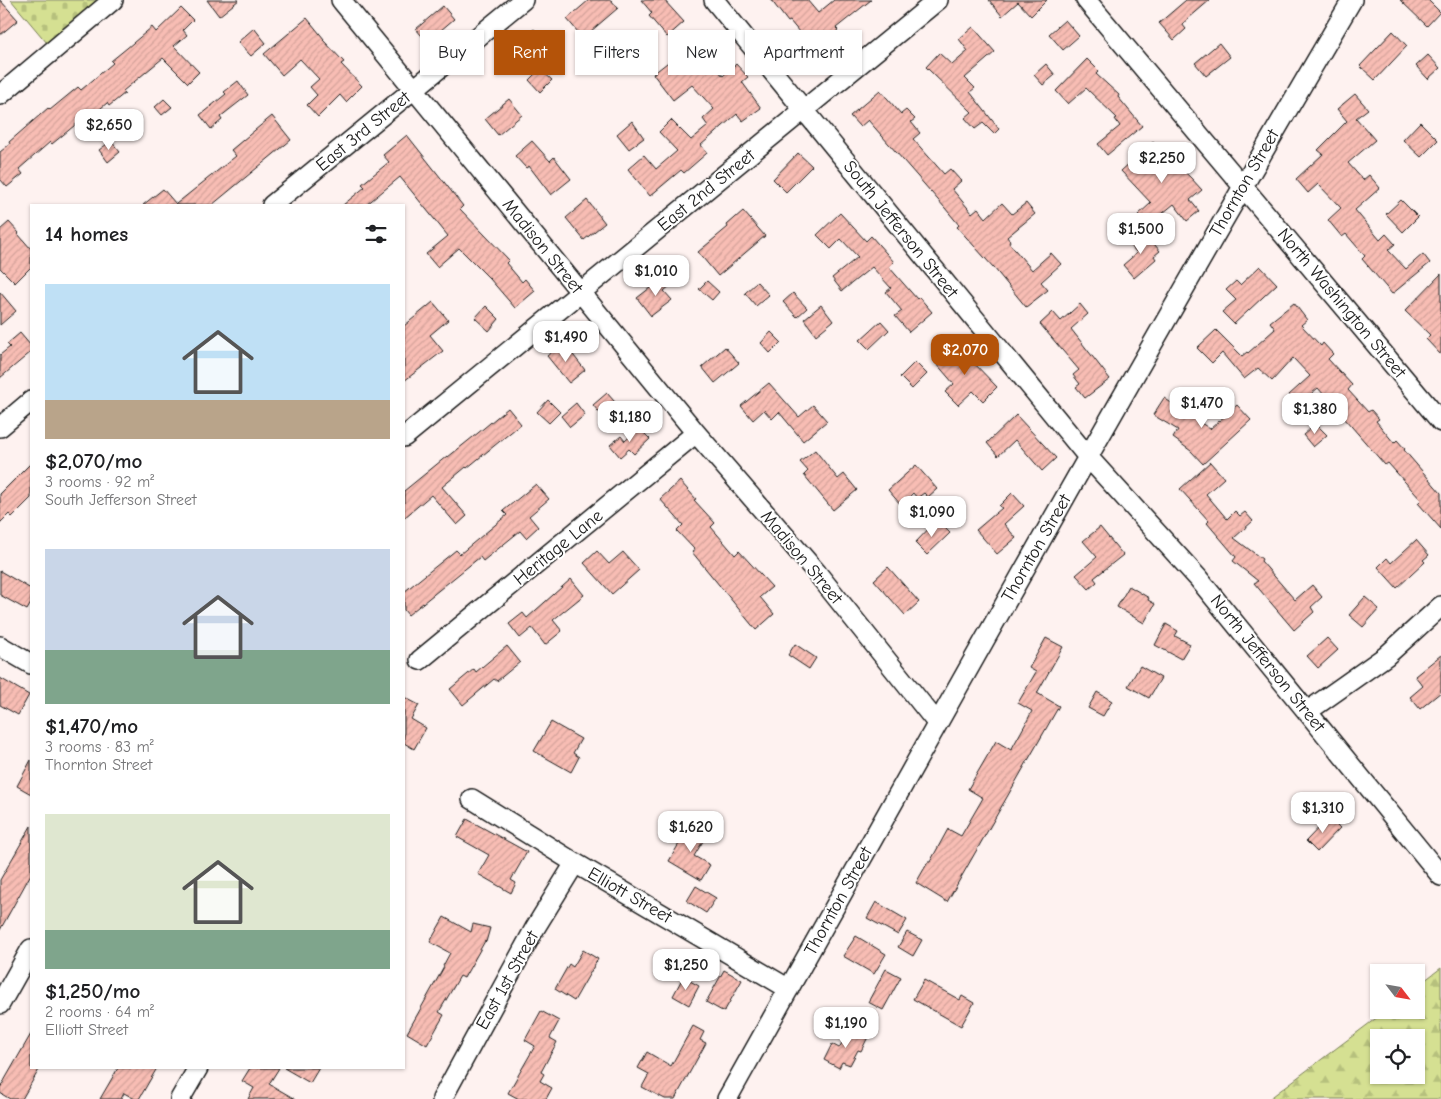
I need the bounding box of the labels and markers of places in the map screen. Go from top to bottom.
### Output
pin: $2,650 [68,108,150,151]
pin: $2,250 [1121,142,1203,184]
pin: $1,500 [1100,212,1182,255]
pin: $1,010 [615,254,697,297]
pin: $1,490 [525,320,607,363]
pin: $2,070 [924,334,1006,376]
pin: $1,470 [1161,386,1243,429]
pin: $1,380 [1274,392,1356,435]
pin: $1,180 [589,400,671,443]
pin: $1,090 [891,496,973,538]
pin: $1,310 [1282,792,1364,834]
pin: $1,620 [650,810,732,853]
pin: $1,250 [645,948,727,991]
pin: $1,190 [805,1006,887,1049]

